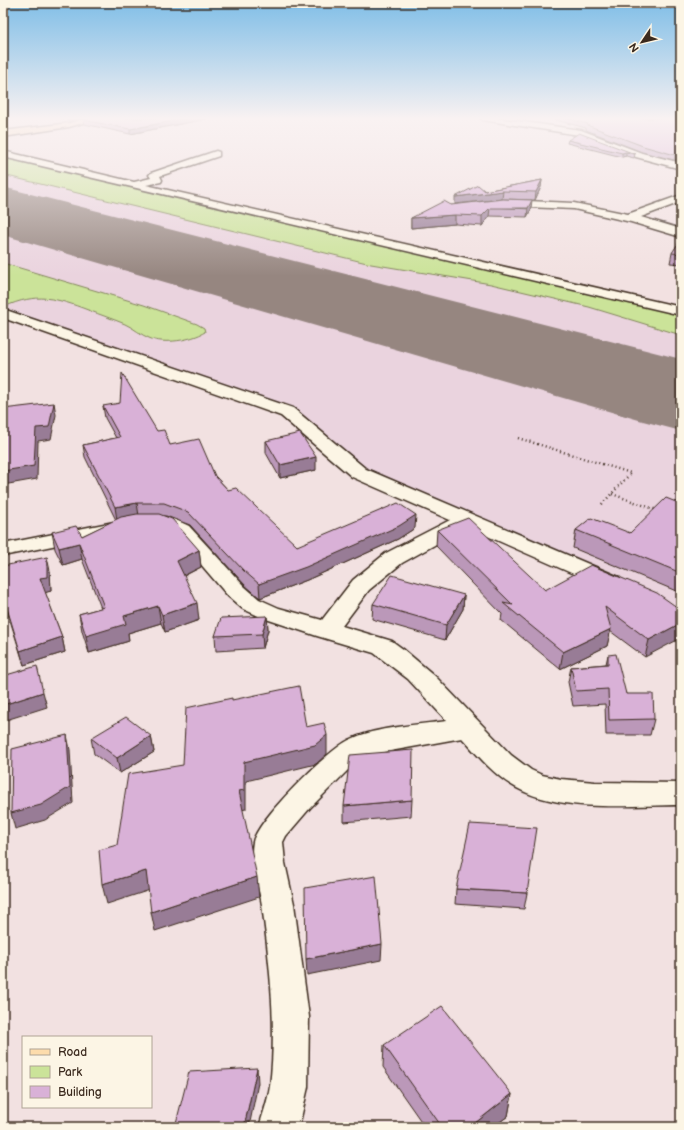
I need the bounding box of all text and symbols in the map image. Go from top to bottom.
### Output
north arrow [622,22,662,62]
text: N [627,40,642,55]
legend [22,1036,152,1108]
text: Road [58,1045,87,1060]
text: Park [58,1065,82,1080]
text: Building [58,1085,102,1100]

